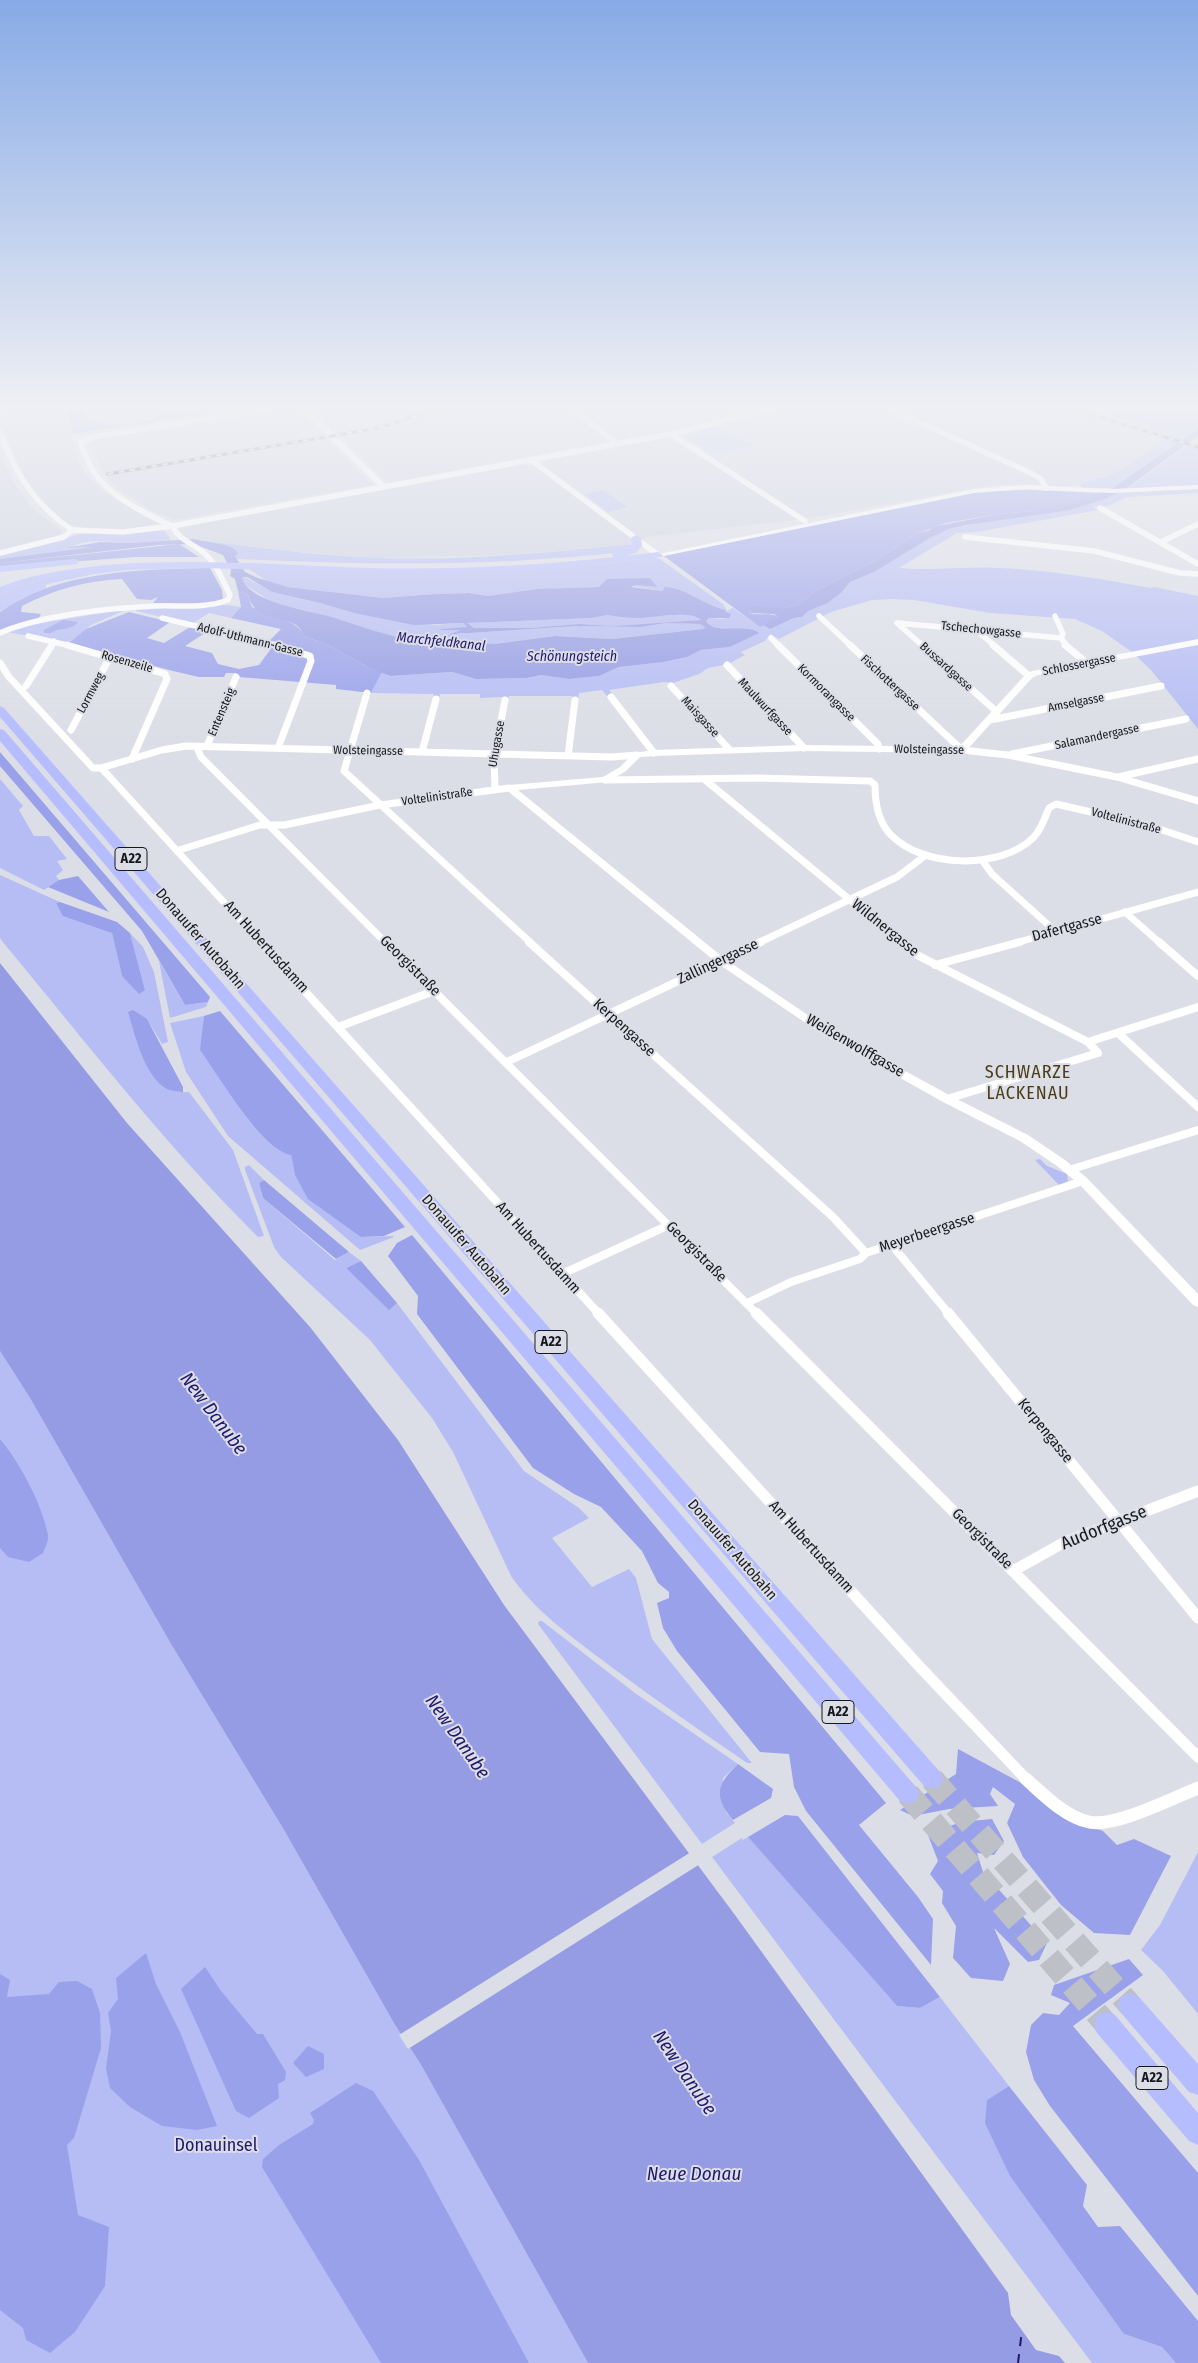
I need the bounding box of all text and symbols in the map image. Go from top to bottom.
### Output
street label: Tschechowgasse [940,619,1022,641]
street label: Adolf-Uthmann-Gasse [196,620,304,660]
water label: Marchfeldkanal [396,629,486,655]
street label: Bussardgasse [917,639,975,695]
street label: Rosenzeile [100,648,154,676]
water label: Schönungsteich [527,649,617,665]
street label: Schlossergasse [1041,651,1117,679]
street label: Fischottergasse [857,652,923,714]
street label: Kormorangasse [794,661,858,725]
street label: Lormweg [74,670,108,716]
street label: Maulwurfgasse [735,675,795,739]
street label: Entensteig [205,686,239,738]
street label: Amselgasse [1047,690,1105,716]
street label: Maisgasse [678,694,722,740]
street label: Uhugasse [486,720,508,768]
street label: Salamandergasse [1054,721,1140,753]
street label: Wolsteingasse [894,742,964,758]
street label: Wolsteingasse [333,743,403,759]
street label: Voltelinistraße [401,785,473,809]
street label: Voltelinistraße [1090,805,1162,837]
road number: A22 [115,848,147,871]
street label: Donauufer Autobahn [151,885,249,993]
street label: Wildnergasse [848,895,922,961]
street label: Am Hubertusdamm [220,897,312,997]
street label: Dafertgasse [1030,910,1104,946]
street label: Georgistraße [376,932,444,1000]
street label: Zallingergasse [675,935,761,989]
street label: Kerpengasse [589,995,659,1061]
street label: Weißenwolffgasse [803,1011,907,1081]
district label: SCHWARZE LACKENAU [984,1062,1072,1104]
street label: Donauufer Autobahn [417,1191,515,1299]
street label: Am Hubertusdamm [492,1198,584,1298]
street label: Meyerbeergasse [877,1209,977,1257]
street label: Georgistraße [662,1218,730,1286]
road number: A22 [535,1330,567,1354]
water label: New Danube [175,1368,251,1460]
street label: Kerpengasse [1014,1395,1076,1467]
street label: Donauufer Autobahn [683,1496,781,1604]
street label: Am Hubertusdamm [765,1497,857,1597]
street label: Audorfgasse [1058,1501,1150,1555]
street label: Georgistraße [948,1505,1016,1573]
water label: New Danube [420,1691,494,1783]
road number: A22 [822,1700,854,1724]
water label: New Danube [647,2026,721,2120]
road number: A22 [1136,2066,1168,2090]
park label: Donauinsel [175,2135,257,2157]
water label: Neue Donau [647,2164,741,2186]

